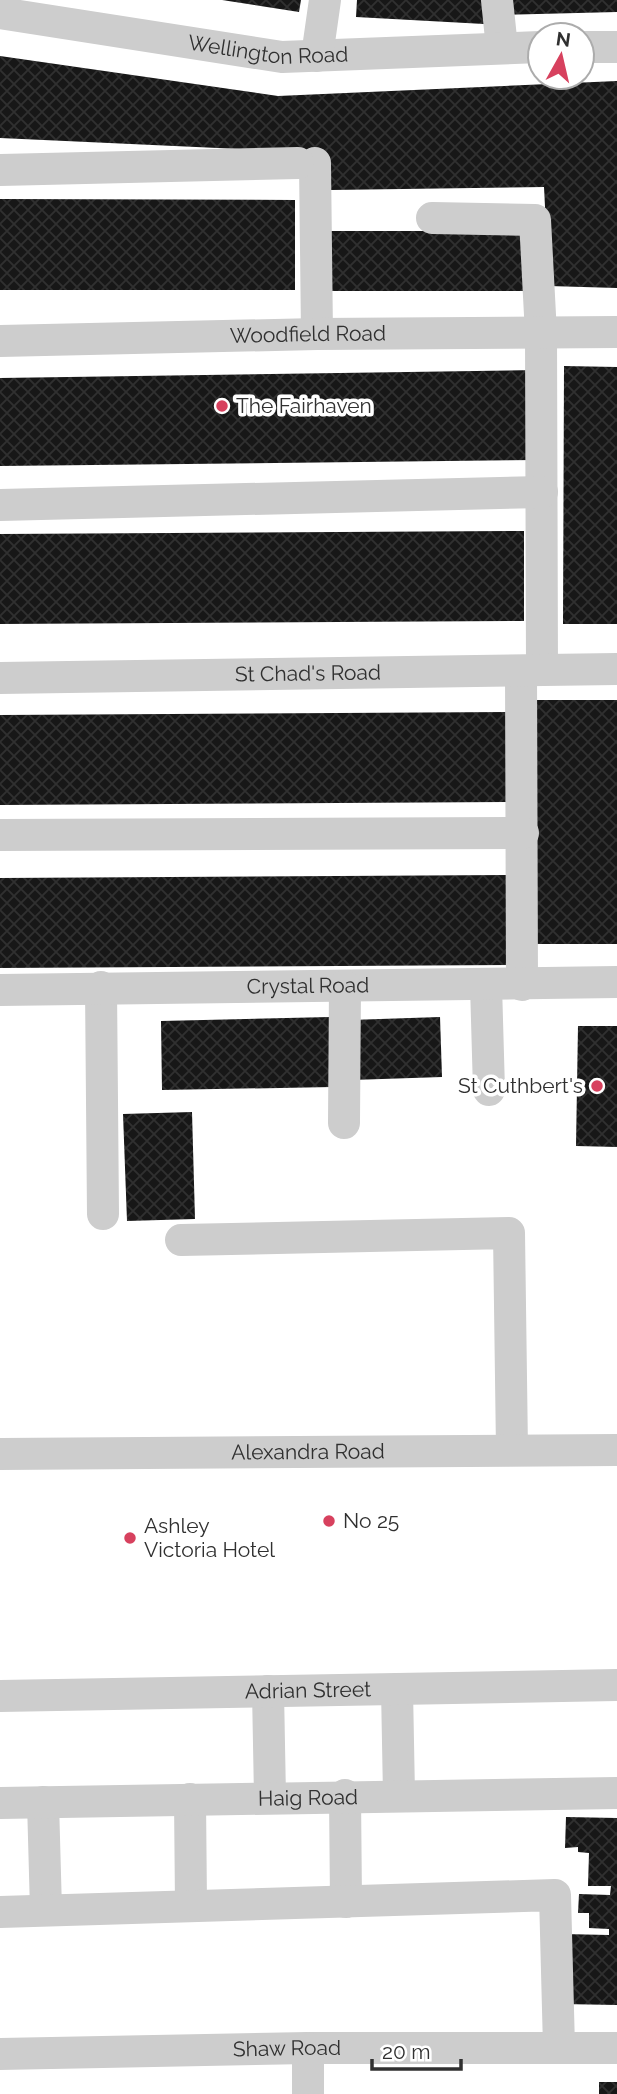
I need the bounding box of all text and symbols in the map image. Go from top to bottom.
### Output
north arrow [526,21,596,91]
text: N [555,27,572,51]
street label: Wellington Road [186,29,349,69]
street label: Woodfield Road [230,321,386,348]
place label: The Fairhaven [236,393,372,418]
marker: The Fairhaven [214,398,230,414]
street label: St Chad's Road [235,659,381,687]
street label: Crystal Road [247,972,369,999]
place label: St Cuthbert's [458,1073,583,1098]
marker: St Cuthbert's [589,1078,605,1094]
street label: Alexandra Road [231,1439,385,1465]
place label: No 25 [343,1508,399,1533]
place label: Ashley Victoria Hotel [144,1513,275,1562]
marker: No 25 [321,1513,337,1529]
marker: Ashley Victoria Hotel [122,1530,138,1546]
street label: Adrian Street [245,1676,371,1704]
street label: Haig Road [258,1784,358,1811]
scale bar [372,2028,461,2072]
street label: Shaw Road [233,2035,341,2061]
text: 20 m [382,2039,430,2064]

